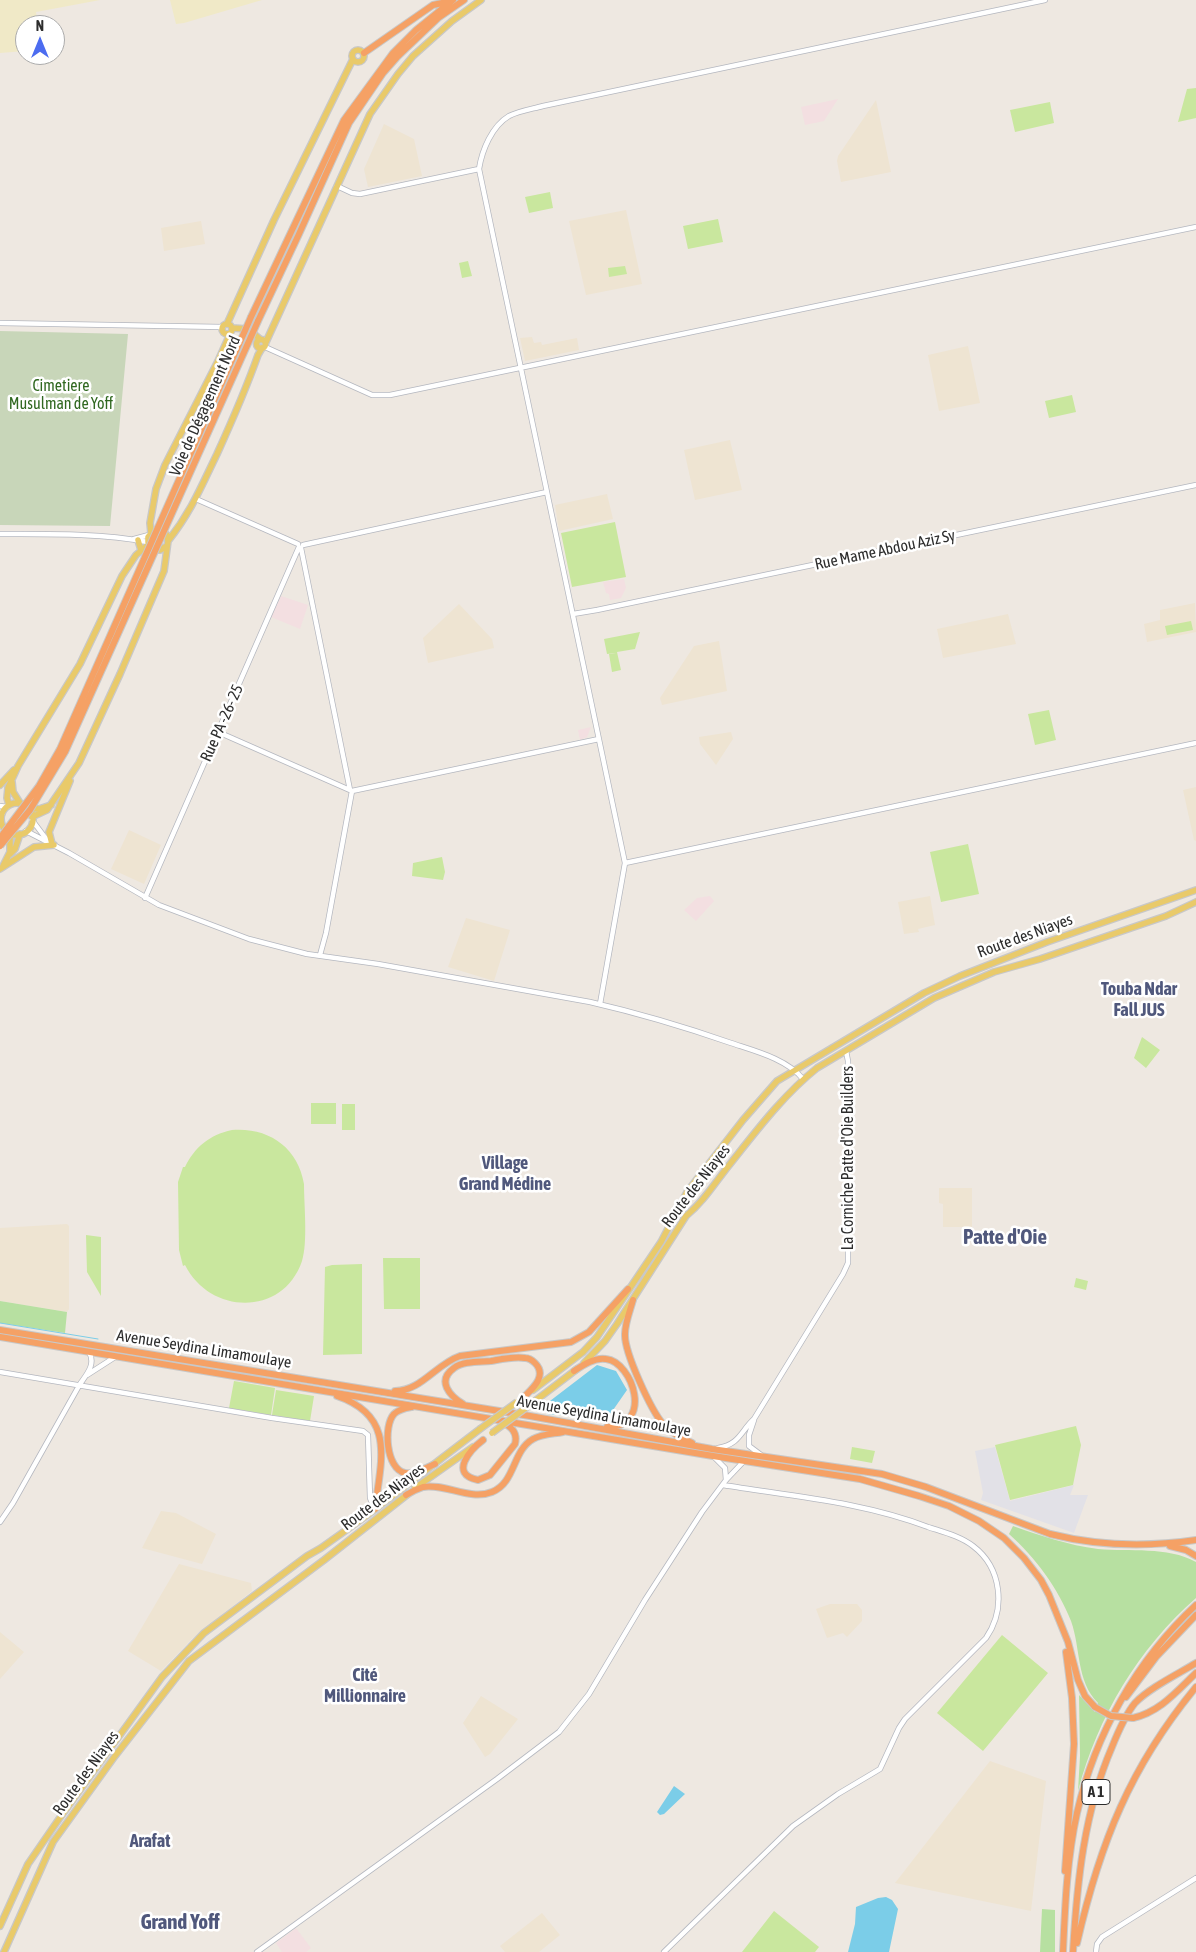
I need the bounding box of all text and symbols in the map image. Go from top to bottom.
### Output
north arrow [15,15,65,65]
text: N [36,18,44,34]
street label: Voie de Dégagement Nord [165,333,245,479]
park label: Cimetiere Musulman de Yoff [9,376,113,414]
street label: Rue Mame Abdou Aziz Sy [813,526,957,574]
street label: Rue PA -26- 25 [196,681,248,765]
street label: Route des Niayes [975,910,1075,962]
district label: Touba Ndar Fall JUS [1101,978,1177,1021]
street label: La Corniche Patte d'Oie Builders [838,1066,858,1250]
street label: Route des Niayes [658,1141,734,1231]
district label: Village Grand Médine [459,1152,551,1194]
district label: Patte d'Oie [963,1224,1047,1250]
street label: Avenue Seydina Limamoulaye [115,1326,293,1372]
street label: Avenue Seydina Limamoulaye [515,1391,693,1441]
street label: Route des Niayes [337,1459,429,1535]
district label: Cité Millionnaire [324,1664,406,1706]
street label: Route des Niayes [49,1727,123,1819]
road number: A 1 [1082,1780,1110,1804]
district label: Arafat [130,1830,170,1852]
district label: Grand Yoff [140,1909,220,1935]

